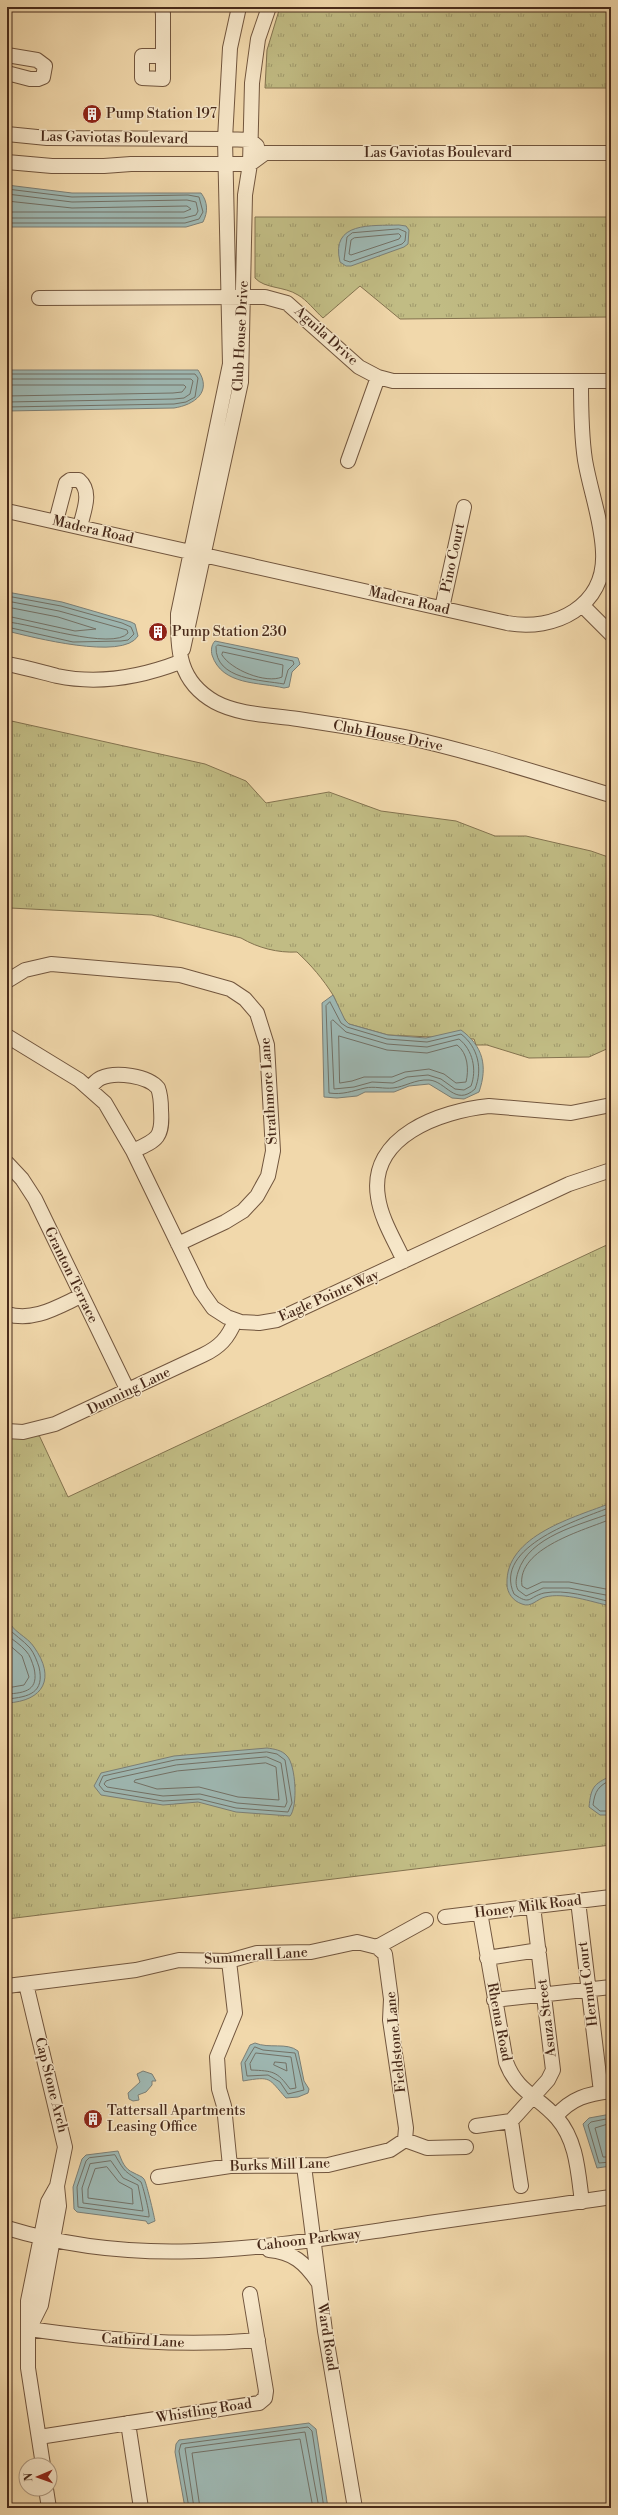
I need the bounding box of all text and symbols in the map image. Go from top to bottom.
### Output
building icon: Pump Station 197 [81,103,103,125]
place label: Pump Station 197 [106,105,217,123]
street label: Las Gaviotas Boulevard [40,128,188,148]
street label: Las Gaviotas Boulevard [364,144,512,162]
street label: Club House Drive [229,280,253,392]
street label: Aguila Drive [290,302,362,369]
street label: Madera Road [51,512,135,548]
street label: Pino Court [437,522,469,594]
street label: Madera Road [367,583,451,619]
building icon: Pump Station 230 [147,621,169,643]
place label: Pump Station 230 [172,623,287,641]
street label: Club House Drive [332,717,444,755]
street label: Strathmore Lane [256,1037,282,1145]
street label: Granton Terrace [40,1224,102,1326]
street label: Eagle Pointe Way [276,1266,382,1326]
street label: Dunning Lane [84,1363,174,1419]
street label: Honey Milk Road [473,1891,583,1923]
street label: Hernut Court [574,1940,602,2028]
street label: Summerall Lane [204,1943,308,1969]
street label: Asuza Street [533,1978,561,2059]
street label: Rhema Road [483,1981,515,2063]
street label: Fieldstone Lane [382,1990,410,2094]
street label: Cap Stone Arch [30,2036,72,2135]
place label: Tattersall Apartments Leasing Office [107,2102,245,2136]
building icon: Tattersall Apartments Leasing Office [82,2108,104,2130]
street label: Burks Mill Lane [228,2154,331,2176]
street label: Cahoon Parkway [256,2225,362,2255]
street label: Ward Road [313,2301,341,2372]
street label: Catbird Lane [101,2330,185,2352]
street label: Whistling Road [154,2395,253,2428]
north arrow [18,2457,58,2497]
text: N [22,2472,36,2482]

